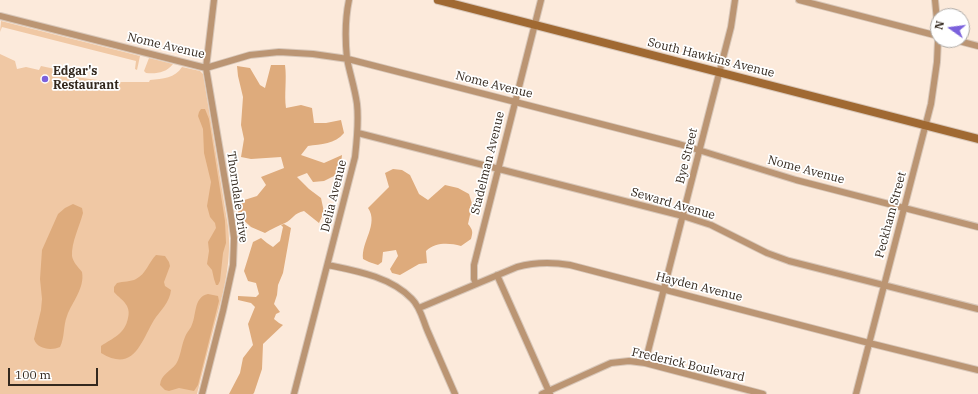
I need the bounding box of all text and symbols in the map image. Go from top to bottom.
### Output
north arrow [930,8,970,48]
text: N [931,19,947,31]
street label: Nome Avenue [126,30,206,62]
street label: South Hawkins Avenue [646,35,776,81]
place label: Edgar's Restaurant [53,65,119,93]
street label: Nome Avenue [454,68,534,102]
marker: Edgar's Restaurant [40,74,50,84]
street label: Stadelman Avenue [468,110,508,216]
street label: Bye Street [673,127,701,185]
street label: Thorndale Drive [223,150,251,244]
street label: Nome Avenue [766,153,846,187]
street label: Delia Avenue [318,158,350,234]
street label: Peckham Street [873,170,909,260]
street label: Seward Avenue [629,185,717,223]
street label: Hayden Avenue [654,269,744,305]
street label: Frederick Boulevard [630,345,746,385]
scale bar [10,360,100,386]
text: 100 m [15,367,51,382]

